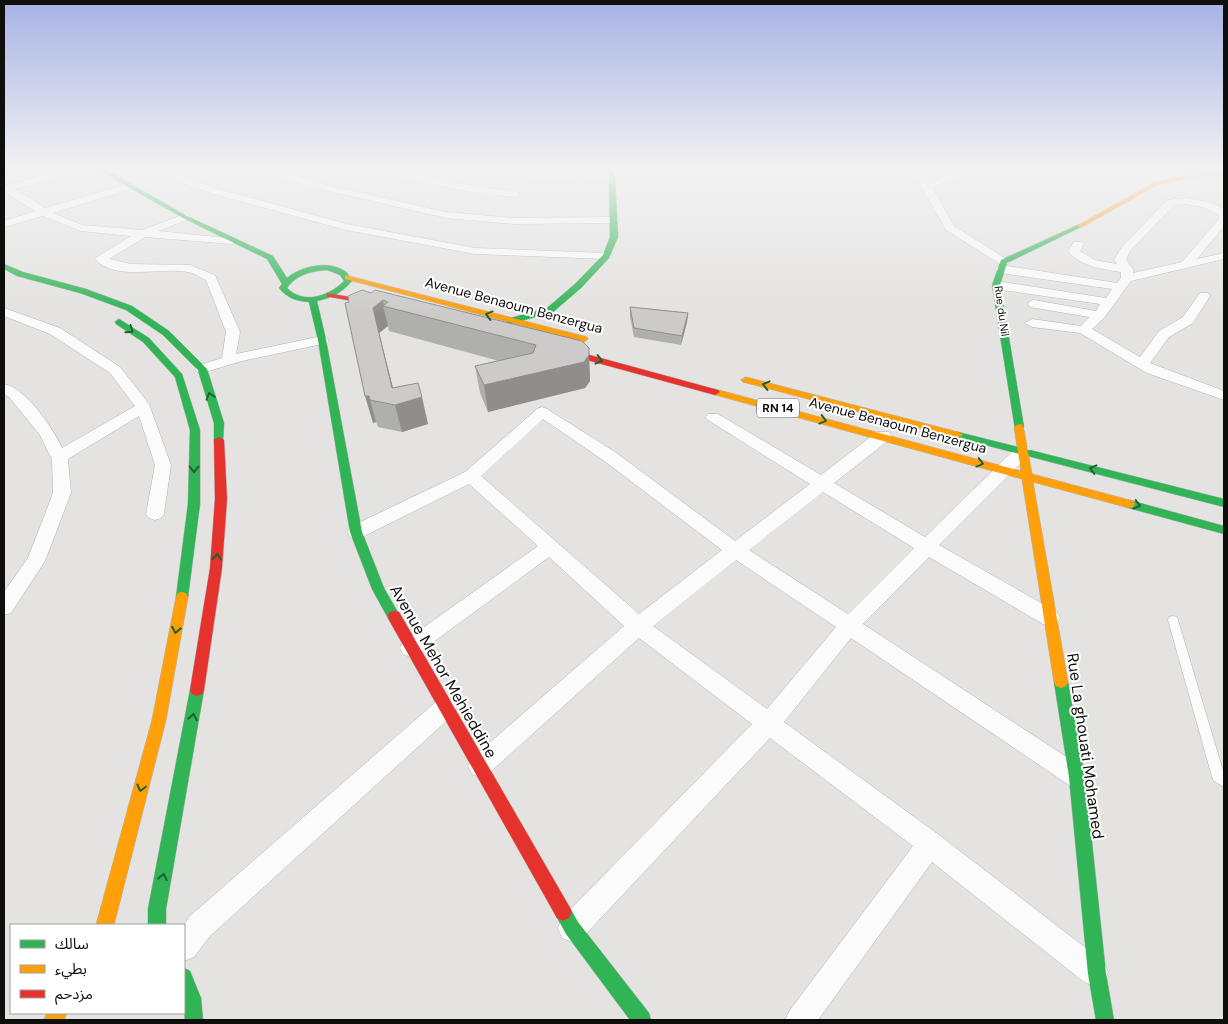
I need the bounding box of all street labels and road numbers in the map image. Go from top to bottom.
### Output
street label: Avenue Benaoum Benzergua [423,273,605,337]
street label: Rue du Nil [992,285,1012,337]
street label: Avenue Benaoum Benzergua [807,393,989,457]
road number: RN 14 [757,398,799,418]
street label: Avenue Mehor Mehieddine [385,581,502,762]
street label: Rue La ghouati Mohamed [1062,652,1109,840]

